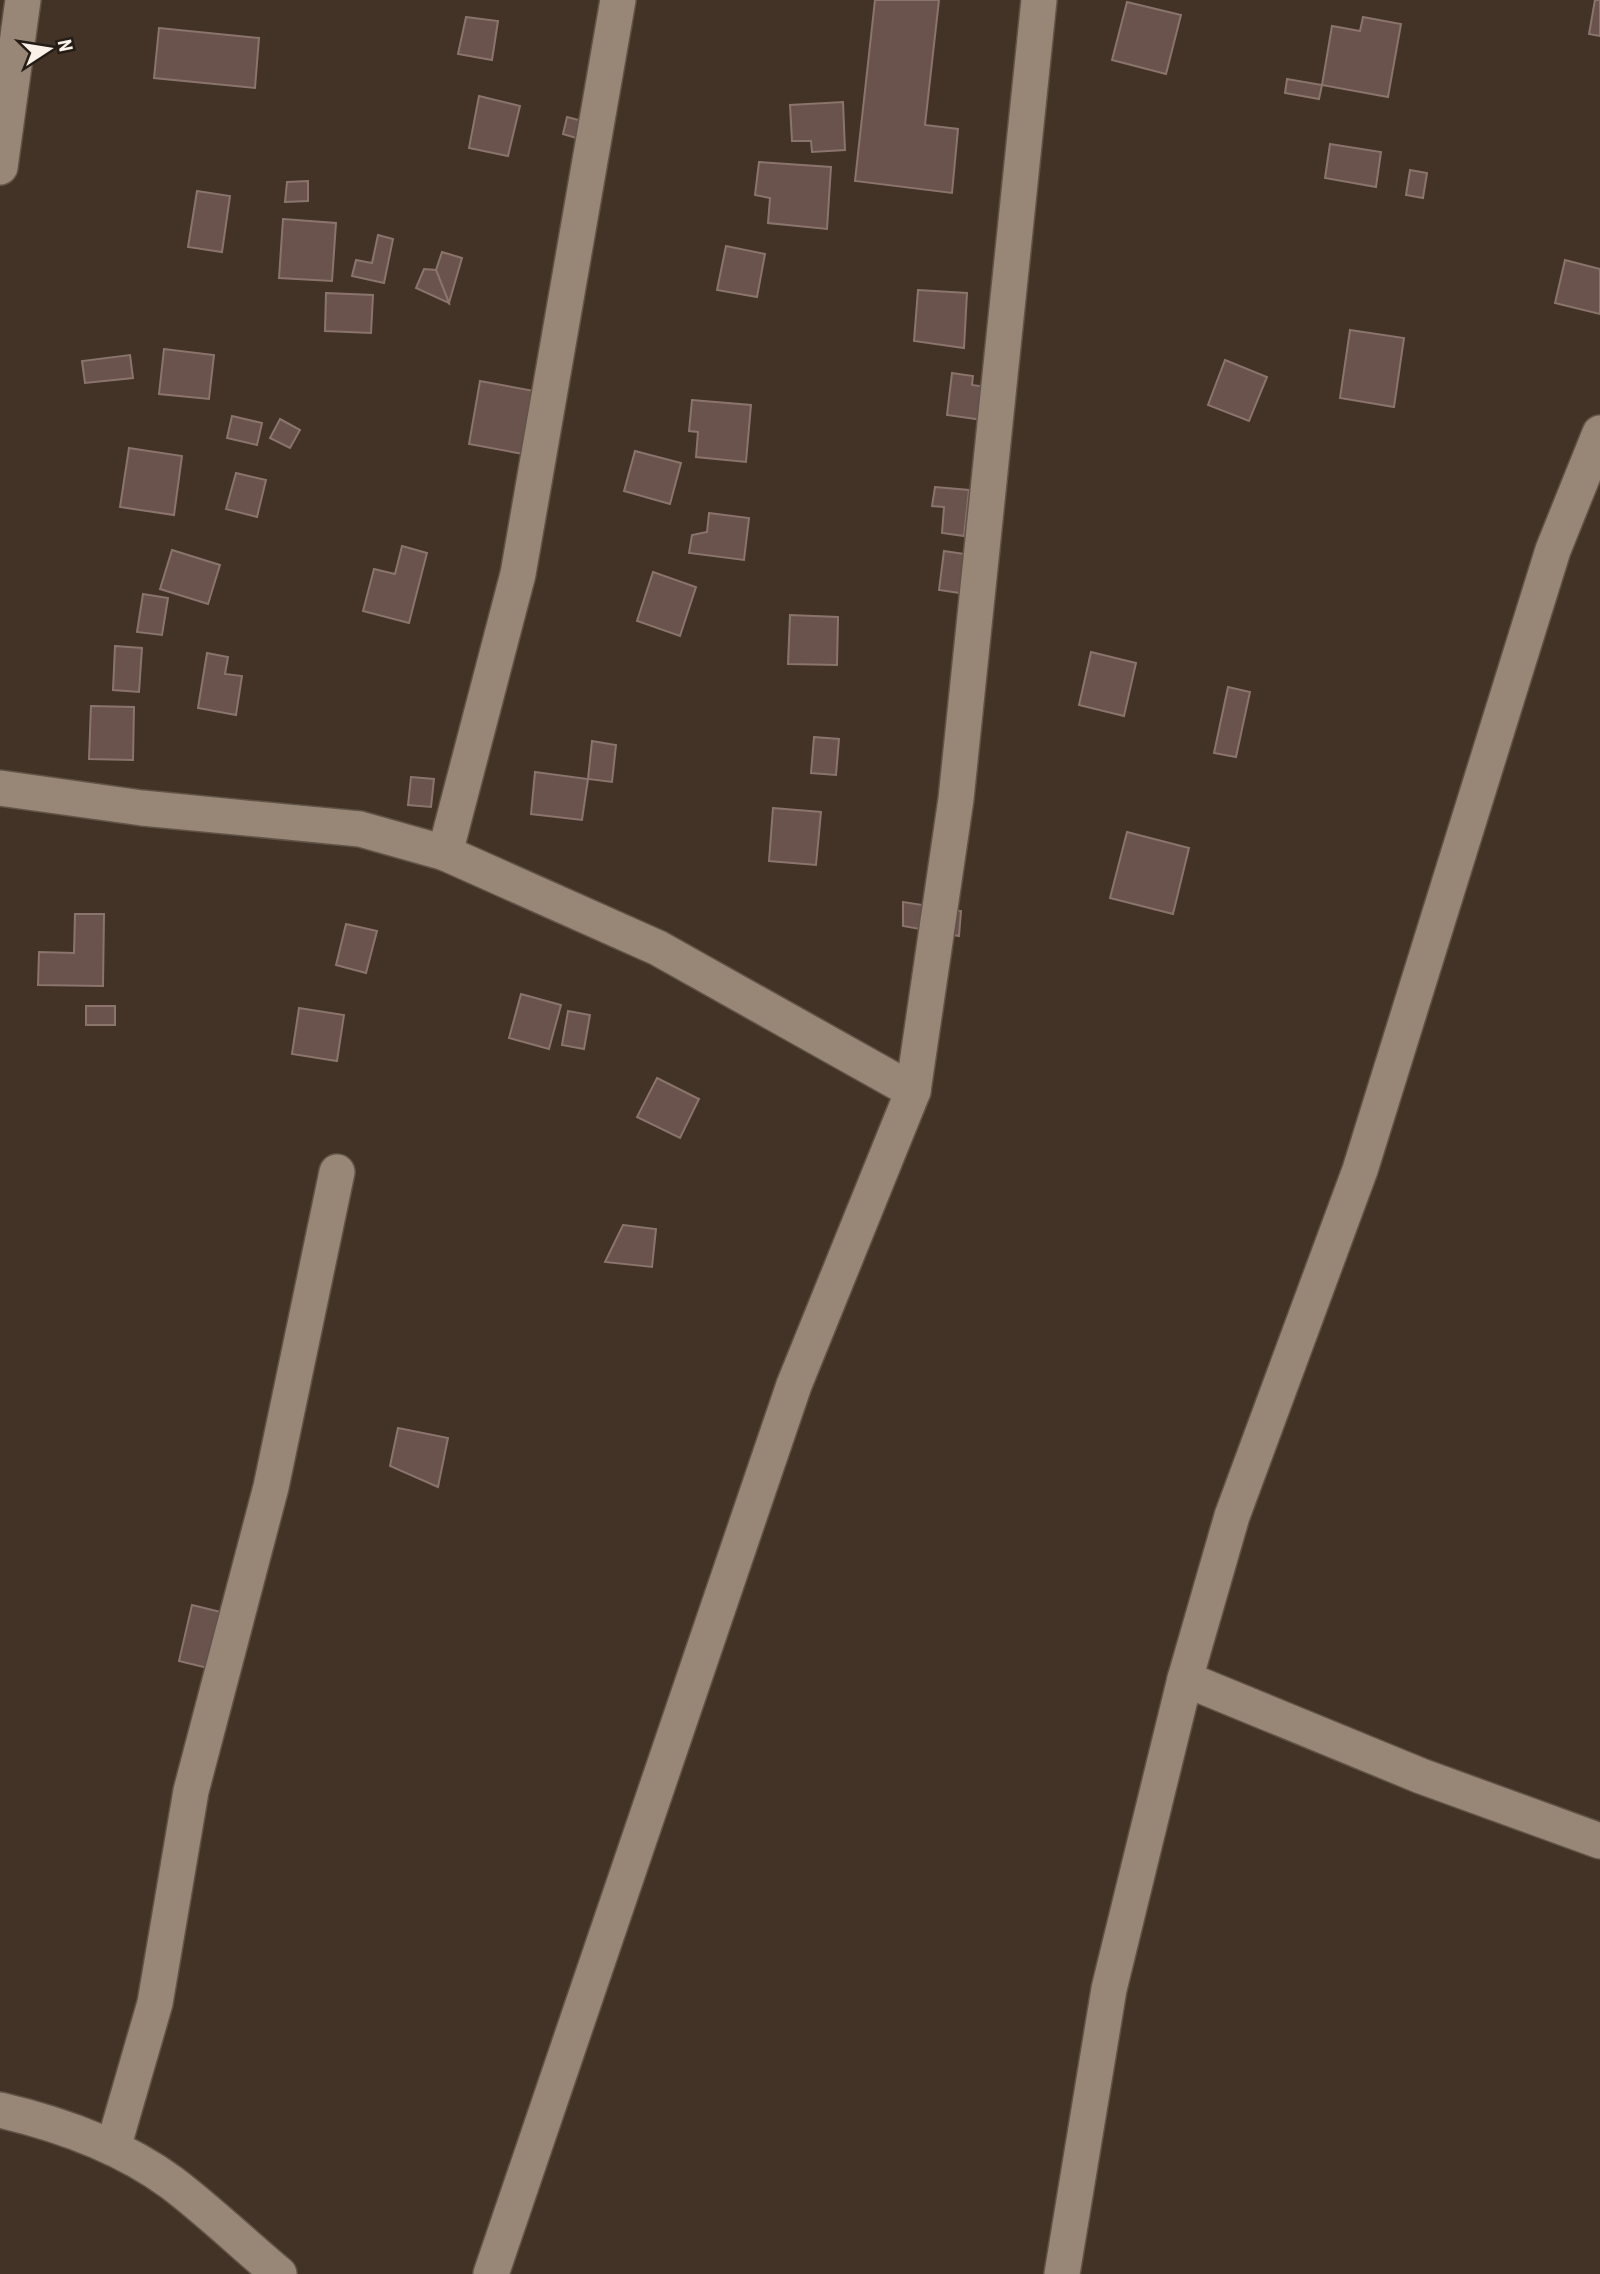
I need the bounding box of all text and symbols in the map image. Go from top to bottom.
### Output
north arrow [14,14,84,84]
text: N [53,37,78,54]

